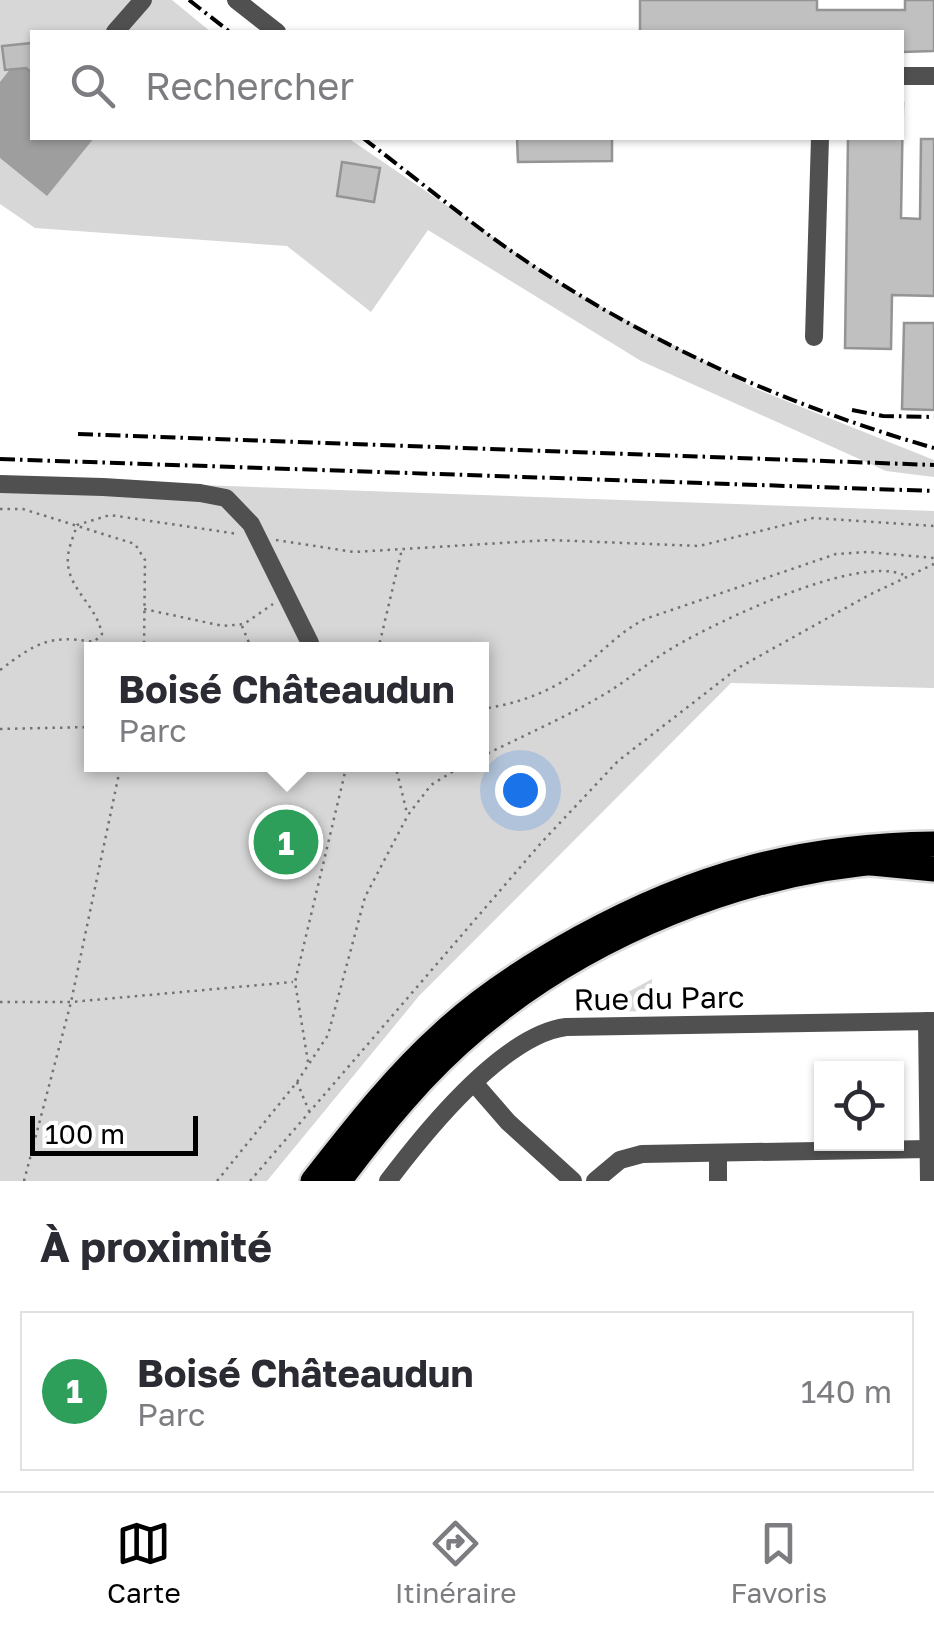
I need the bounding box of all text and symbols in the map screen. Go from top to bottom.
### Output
search box [30,30,904,140]
icon: search [65,58,120,113]
text: Rechercher [145,63,354,108]
popup [84,642,489,772]
text: Boisé Châteaudun [118,666,455,711]
text: Parc [118,711,187,749]
your location [495,765,546,816]
pin: 1 [254,804,318,880]
street label: Rue du Parc [573,979,745,1017]
map controls [814,1061,904,1151]
button: locate [814,1061,904,1151]
scale bar [30,1111,198,1156]
text: 100 m [45,1117,125,1150]
text: À proximité [40,1221,272,1271]
text: Boisé Châteaudun [137,1350,473,1395]
text: 1 [66,1372,83,1410]
text: 140 m [801,1372,892,1410]
text: Parc [137,1395,205,1433]
tab: Carte [107,1516,181,1609]
tab: Itinéraire [395,1516,517,1609]
tab: Favoris [730,1516,827,1609]

